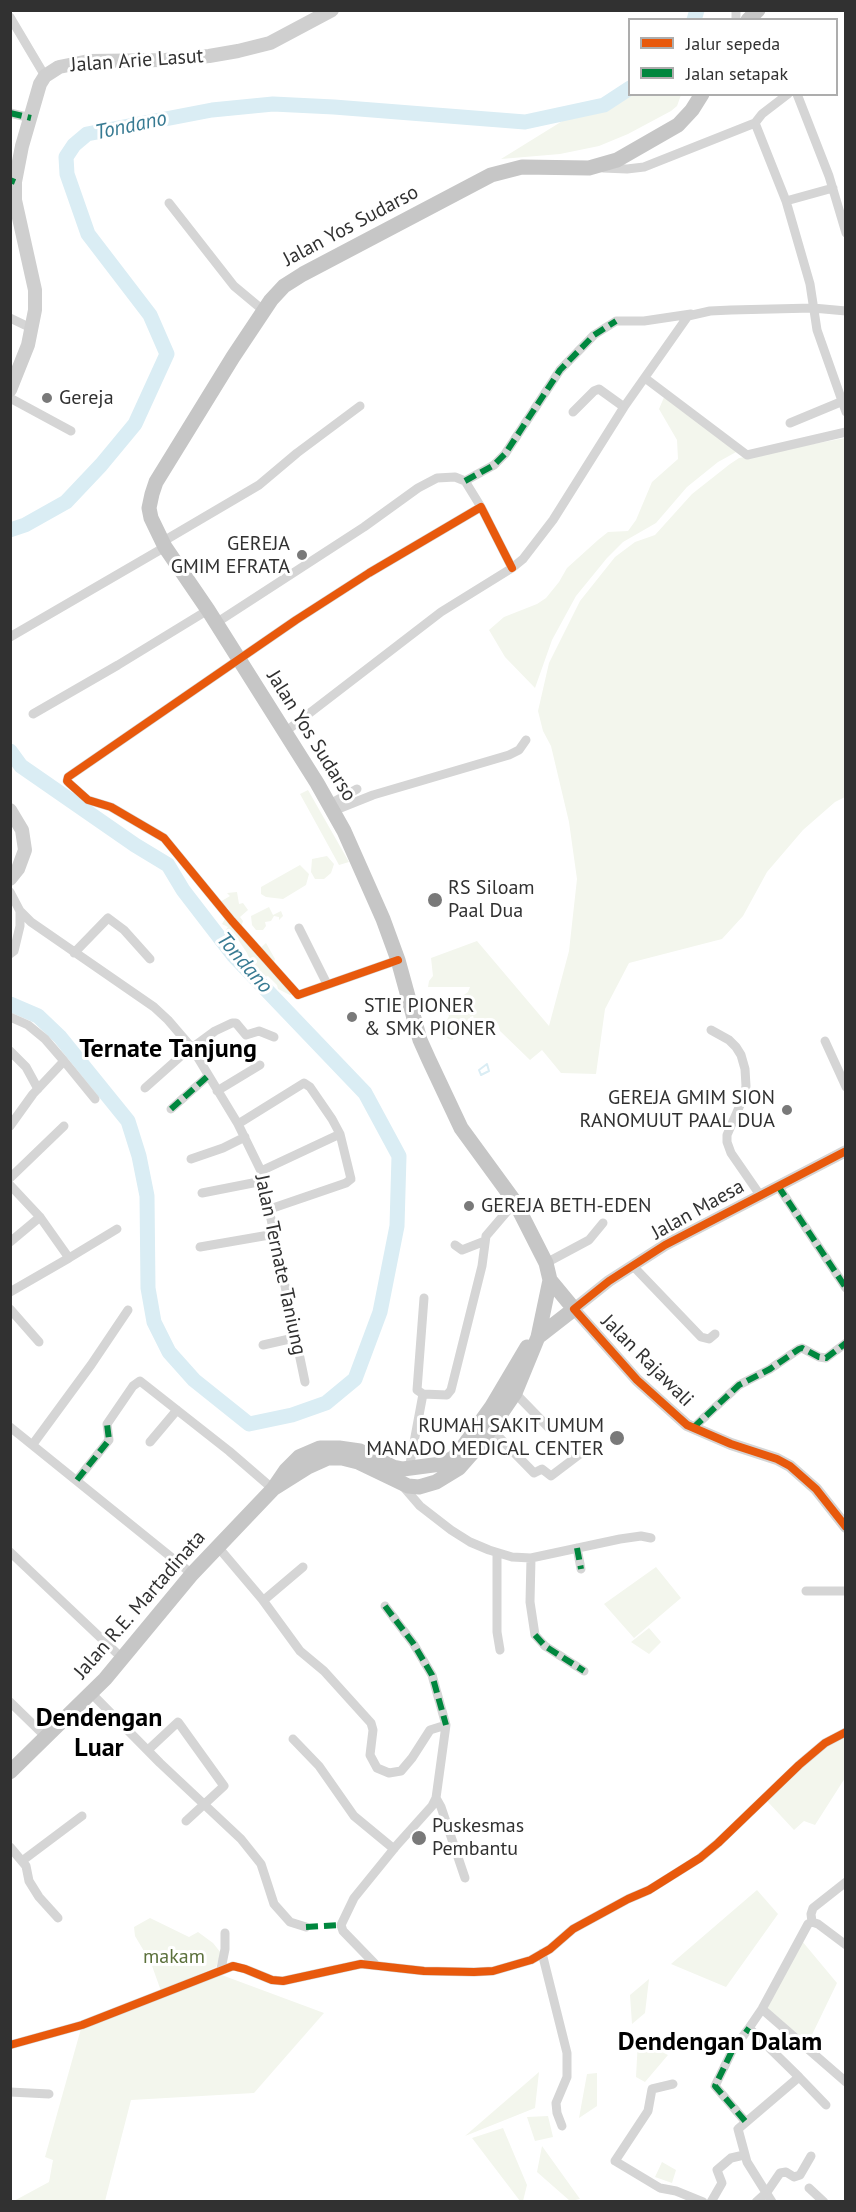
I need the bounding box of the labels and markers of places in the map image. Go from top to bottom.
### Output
place label: Gereja [59,386,114,410]
marker: Gereja [40,391,54,405]
place label: GEREJA GMIM EFRATA [171,532,290,579]
marker: GEREJA GMIM EFRATA [295,548,309,562]
place label: RS Siloam Paal Dua [448,876,535,923]
marker: RS Siloam Paal Dua [426,891,444,909]
place label: STIE PIONER & SMK PIONER [364,994,496,1041]
marker: STIE PIONER & SMK PIONER [345,1010,359,1024]
place label: GEREJA GMIM SION RANOMUUT PAAL DUA [580,1086,775,1133]
marker: GEREJA GMIM SION RANOMUUT PAAL DUA [780,1103,794,1117]
place label: GEREJA BETH-EDEN [481,1194,652,1218]
marker: GEREJA BETH-EDEN [462,1199,476,1213]
place label: RUMAH SAKIT UMUM MANADO MEDICAL CENTER [366,1414,604,1461]
marker: RUMAH SAKIT UMUM MANADO MEDICAL CENTER [608,1429,626,1447]
place label: Puskesmas Pembantu [432,1814,524,1861]
marker: Puskesmas Pembantu [410,1829,428,1847]

